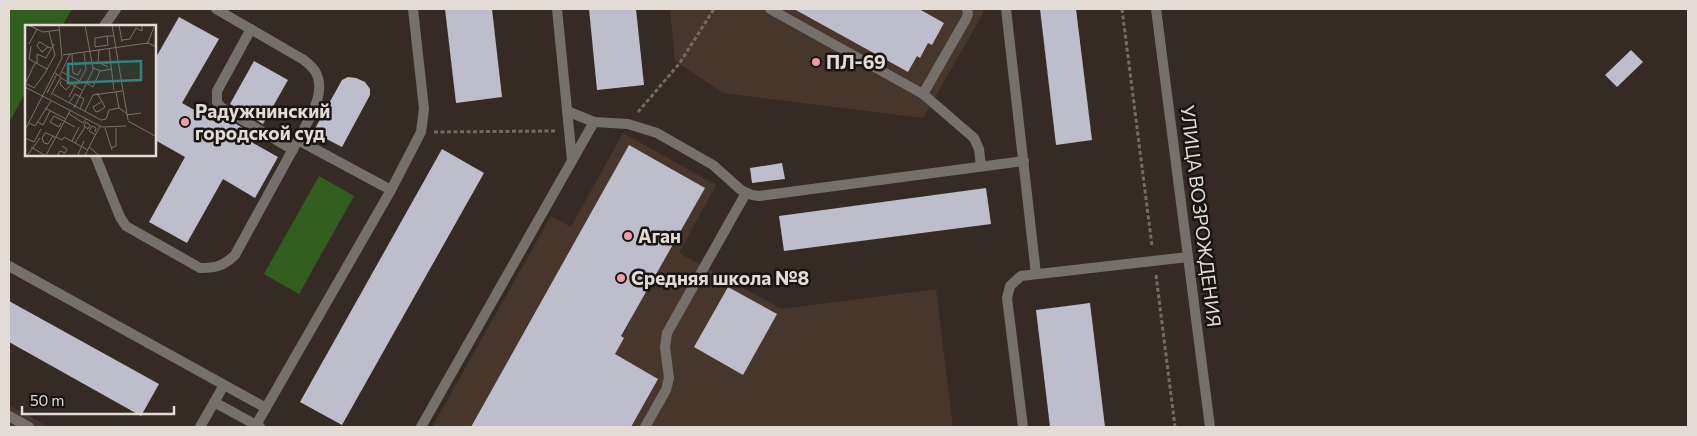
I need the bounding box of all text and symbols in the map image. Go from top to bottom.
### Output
inset map [25,25,156,156]
place label: ПЛ-69 [826,50,886,73]
marker: ПЛ-69 [810,56,822,68]
place label: Радужнинский городской суд [195,99,330,144]
street label: УЛИЦА ВОЗРОЖДЕНИЯ [1176,104,1227,328]
marker: Радужнинский городской суд [179,116,191,128]
place label: Аган [638,224,681,247]
marker: Аган [622,230,634,242]
place label: Средняя школа №8 [631,266,809,289]
marker: Средняя школа №8 [615,272,627,284]
scale bar [22,384,175,416]
text: 50 m [30,391,64,409]

